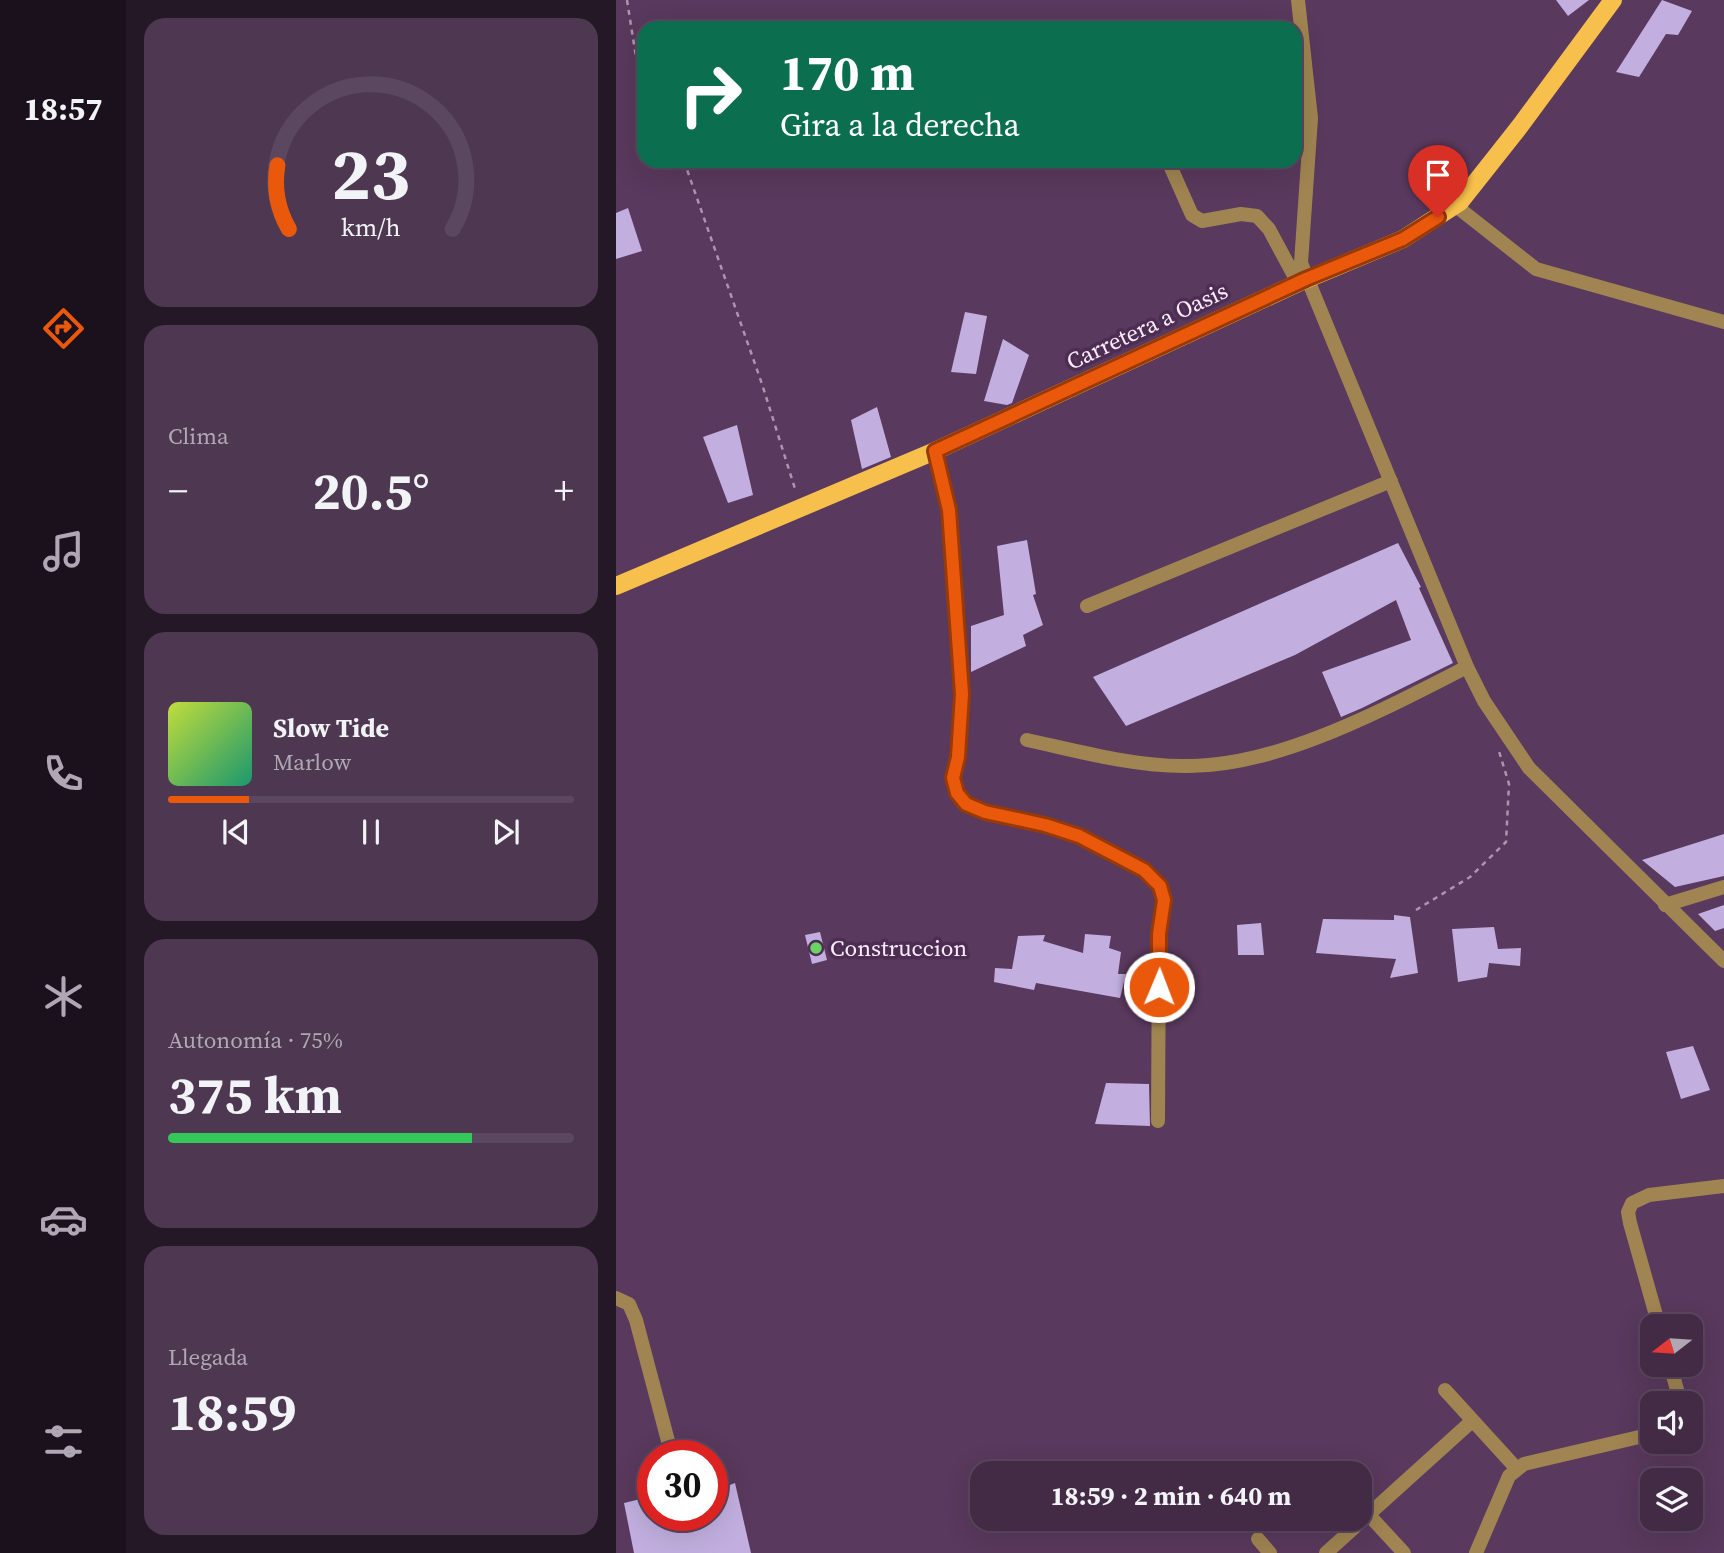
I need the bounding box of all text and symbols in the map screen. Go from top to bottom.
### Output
text: 170 m [780,39,915,106]
icon: right [665,49,756,140]
text: 18:57 [24,87,102,131]
text: Gira a la derecha [780,103,1020,147]
text: 23 [332,124,410,223]
pin [1408,145,1468,217]
icon: arrive [1419,156,1457,194]
text: km/h [341,209,401,243]
street label: Carretera a Oasis [1061,275,1233,377]
icon: directions [39,304,88,353]
text: Clima [168,420,229,452]
text: 20.5° [312,455,430,526]
text: − [168,465,188,517]
text: + [554,465,574,517]
icon: music [39,527,88,576]
text: Slow Tide [273,710,389,746]
text: Marlow [273,746,351,778]
icon: phone [39,749,88,798]
icon: previous [217,813,255,851]
icon: pause [352,813,390,851]
icon: next [487,813,525,851]
place label: Construccion [830,932,967,964]
marker: Construccion [808,940,824,956]
position arrow [1122,950,1196,1024]
icon: climate [39,972,88,1021]
text: Autonomía · 75% [168,1024,343,1056]
text: 375 km [168,1059,342,1130]
icon: car [39,1195,88,1244]
north arrow [1640,1314,1703,1377]
map controls [1640,1314,1703,1531]
text: Llegada [168,1341,248,1373]
text: 18:59 [168,1376,296,1447]
button: sound [1640,1391,1703,1454]
icon: filters [39,1417,88,1466]
speed limit sign: 30 [637,1440,728,1531]
button: layers [1640,1468,1703,1531]
text: 18:59 · 2 min · 640 m [1051,1478,1291,1514]

